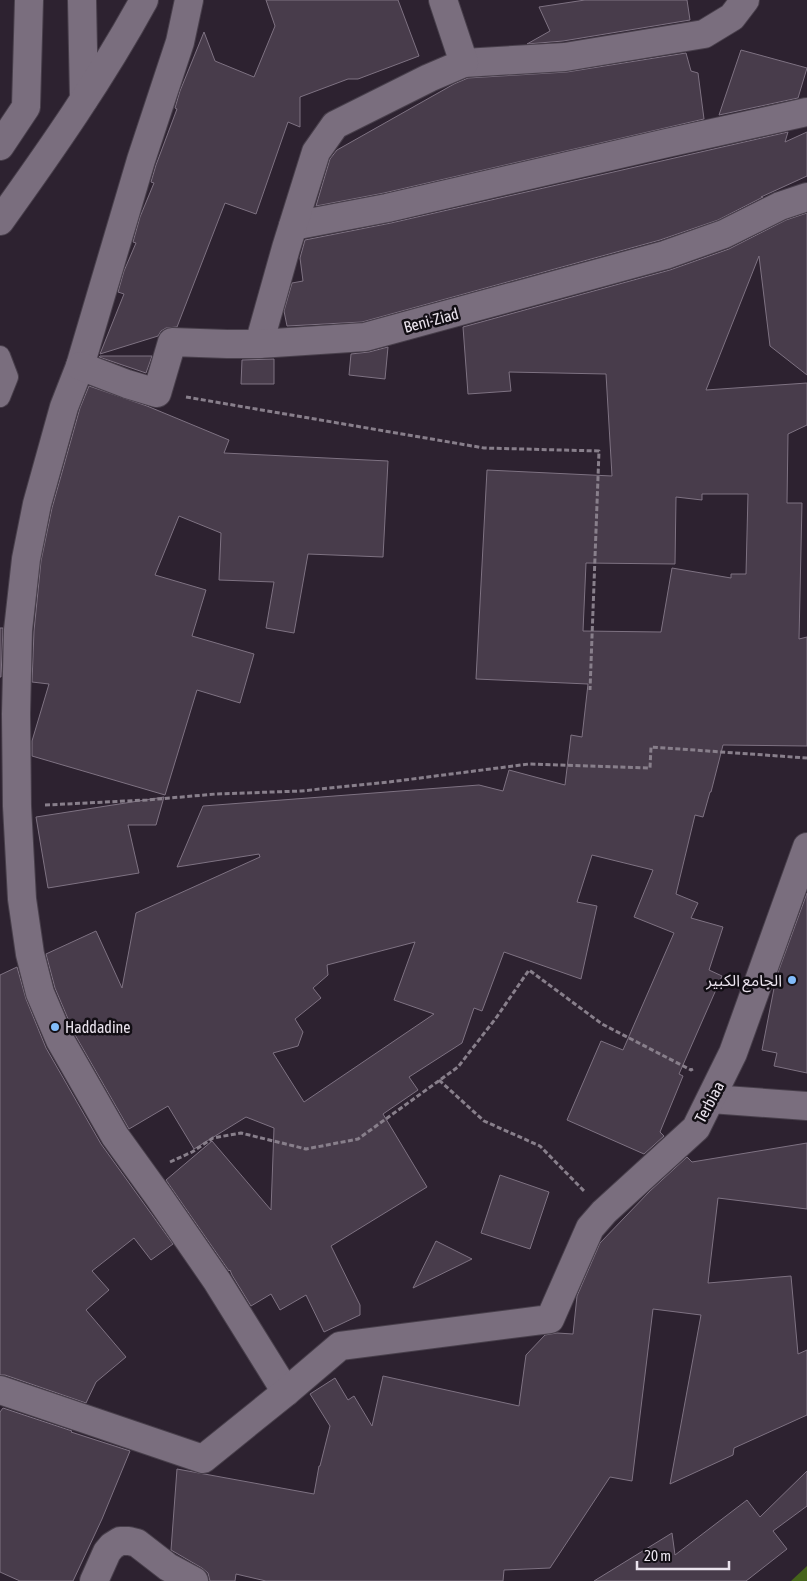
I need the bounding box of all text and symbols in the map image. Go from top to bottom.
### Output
street label: Beni-Ziad [402,304,460,336]
place label: الجامع الكبير [705,971,782,993]
marker: الجامع الكبير [786,974,798,986]
place label: Haddadine [65,1018,131,1036]
marker: Haddadine [49,1021,61,1033]
street label: Terbiaa [691,1078,727,1126]
scale bar [637,1538,730,1570]
text: 20 m [644,1547,671,1564]

